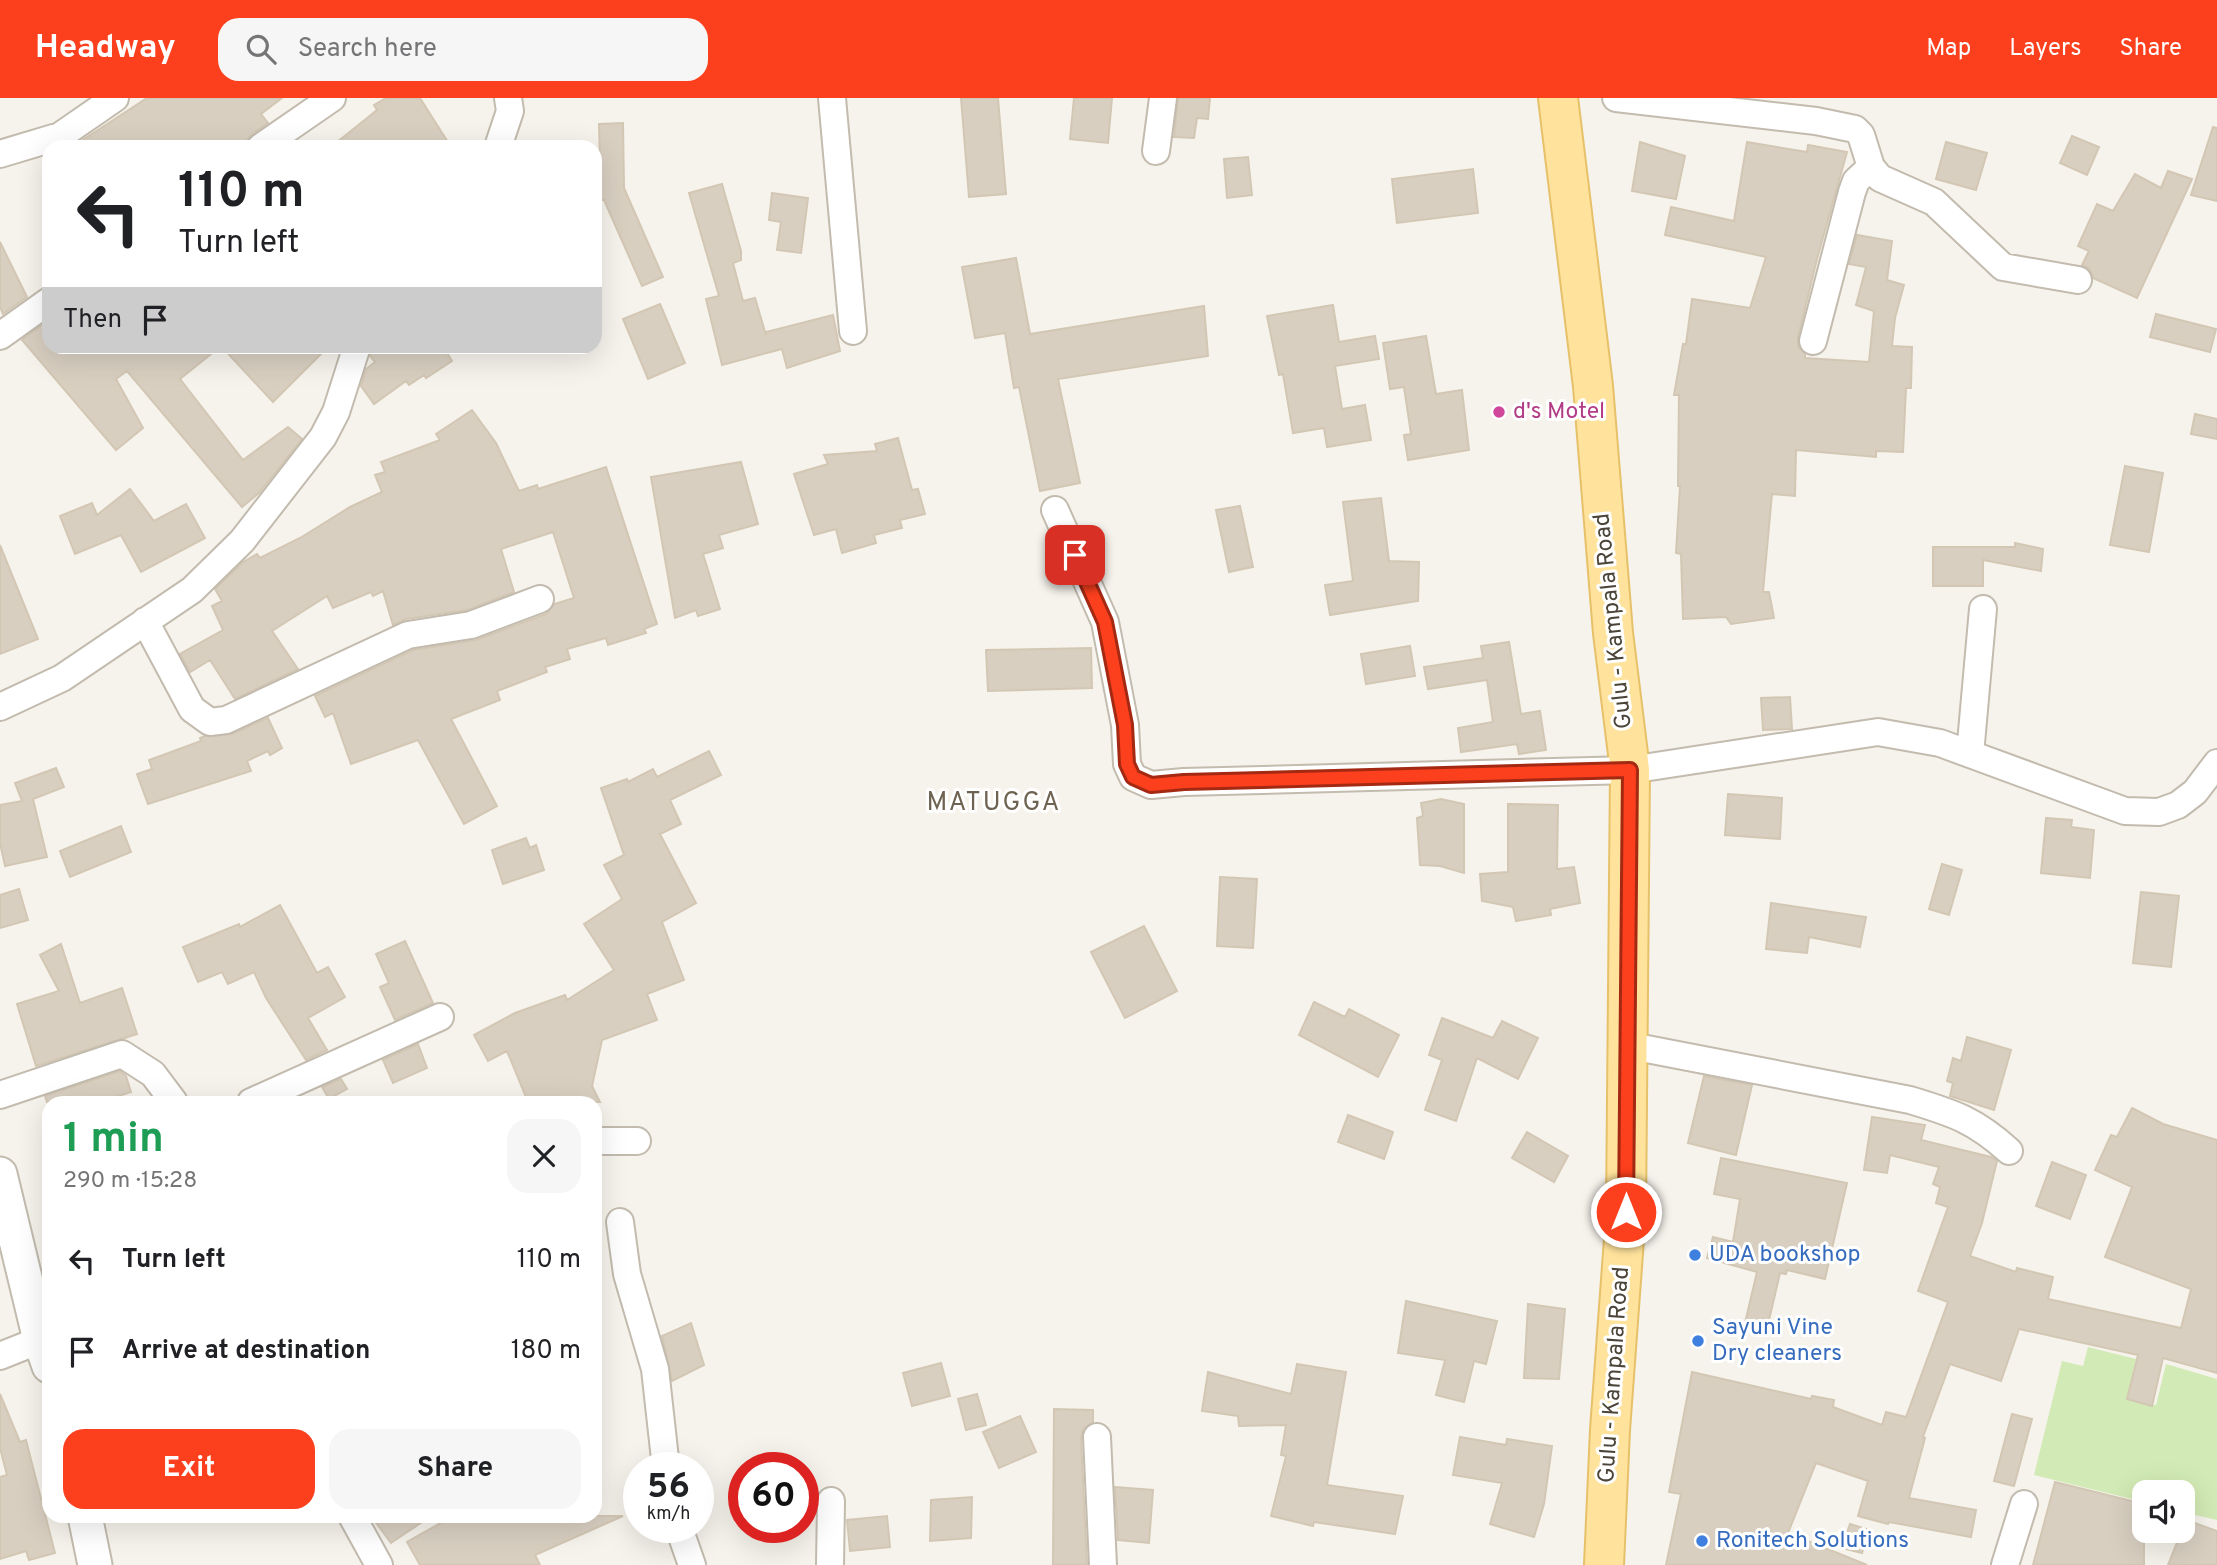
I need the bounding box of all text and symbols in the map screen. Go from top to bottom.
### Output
search box [218,18,708,81]
text: Headway [35,28,176,70]
icon: search [242,30,280,68]
text: Search here [298,33,437,66]
text: Map [1926,34,1971,64]
text: Layers [2009,34,2081,64]
text: Share [2119,34,2182,64]
text: 110 m [178,163,305,225]
icon: left [63,168,154,259]
text: Turn left [178,224,299,264]
icon: arrive [136,301,174,339]
text: Then [63,304,122,337]
place label: d's Motel [1513,398,1605,427]
marker: d's Motel [1491,404,1507,420]
street label: Gulu - Kampala Road [1588,512,1640,730]
pin [1045,525,1105,585]
icon: arrive [1056,536,1094,574]
district label: MATUGGA [926,787,1062,820]
text: 1 min [63,1114,164,1167]
button: close [507,1119,581,1193]
text: 290 m · 15:28 [63,1167,197,1196]
position arrow [1589,1175,1663,1249]
place label: UDA bookshop [1709,1241,1860,1270]
icon: left [63,1242,101,1280]
text: Turn left [122,1244,226,1277]
text: 110 m [517,1244,581,1277]
marker: UDA bookshop [1687,1247,1703,1263]
street label: Gulu - Kampala Road [1593,1266,1637,1484]
place label: Sayuni Vine Dry cleaners [1712,1314,1842,1369]
icon: arrive [63,1333,101,1371]
marker: Sayuni Vine Dry cleaners [1690,1333,1706,1349]
text: Arrive at destination [122,1335,370,1368]
text: 180 m [511,1335,581,1368]
button: Exit [63,1429,315,1509]
button: Share [329,1429,581,1509]
speed limit sign: 60 [728,1452,819,1543]
text: 56 [647,1466,690,1510]
map controls [2132,1480,2195,1543]
button: sound [2132,1480,2195,1543]
text: km/h [647,1503,690,1526]
place label: Ronitech Solutions [1716,1527,1909,1556]
marker: Ronitech Solutions [1694,1533,1710,1549]

